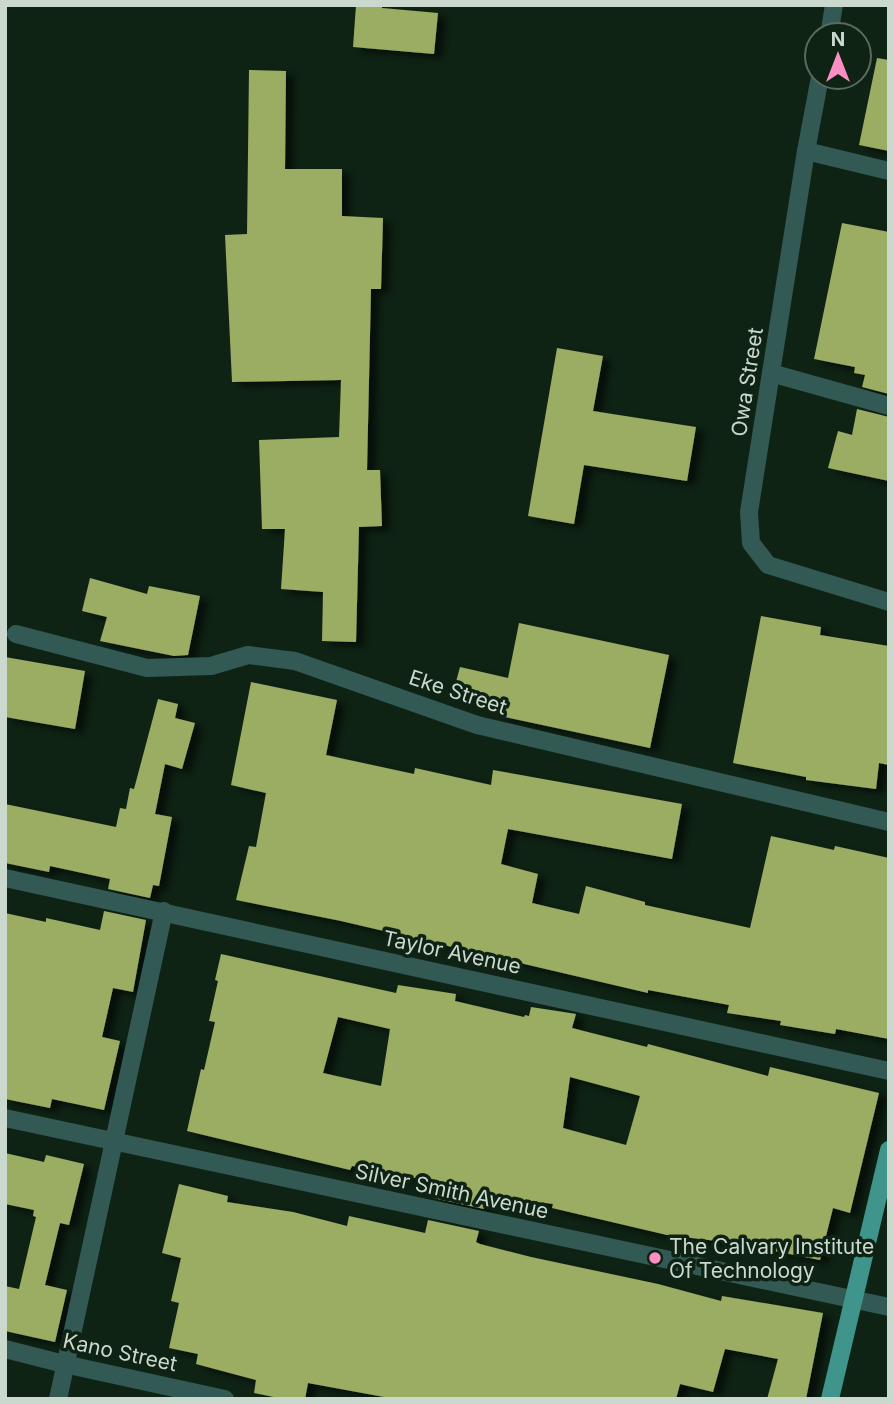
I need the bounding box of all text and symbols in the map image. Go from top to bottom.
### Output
north arrow [803,21,873,91]
text: N [831,28,845,51]
street label: Owa Street [726,325,768,438]
street label: Eke Street [406,664,510,720]
street label: Taylor Avenue [381,925,523,979]
street label: Silver Smith Avenue [353,1158,551,1224]
place label: The Calvary Institute Of Technology [669,1234,874,1283]
marker: The Calvary Institute Of Technology [647,1250,663,1266]
street label: Kano Street [61,1328,179,1376]

